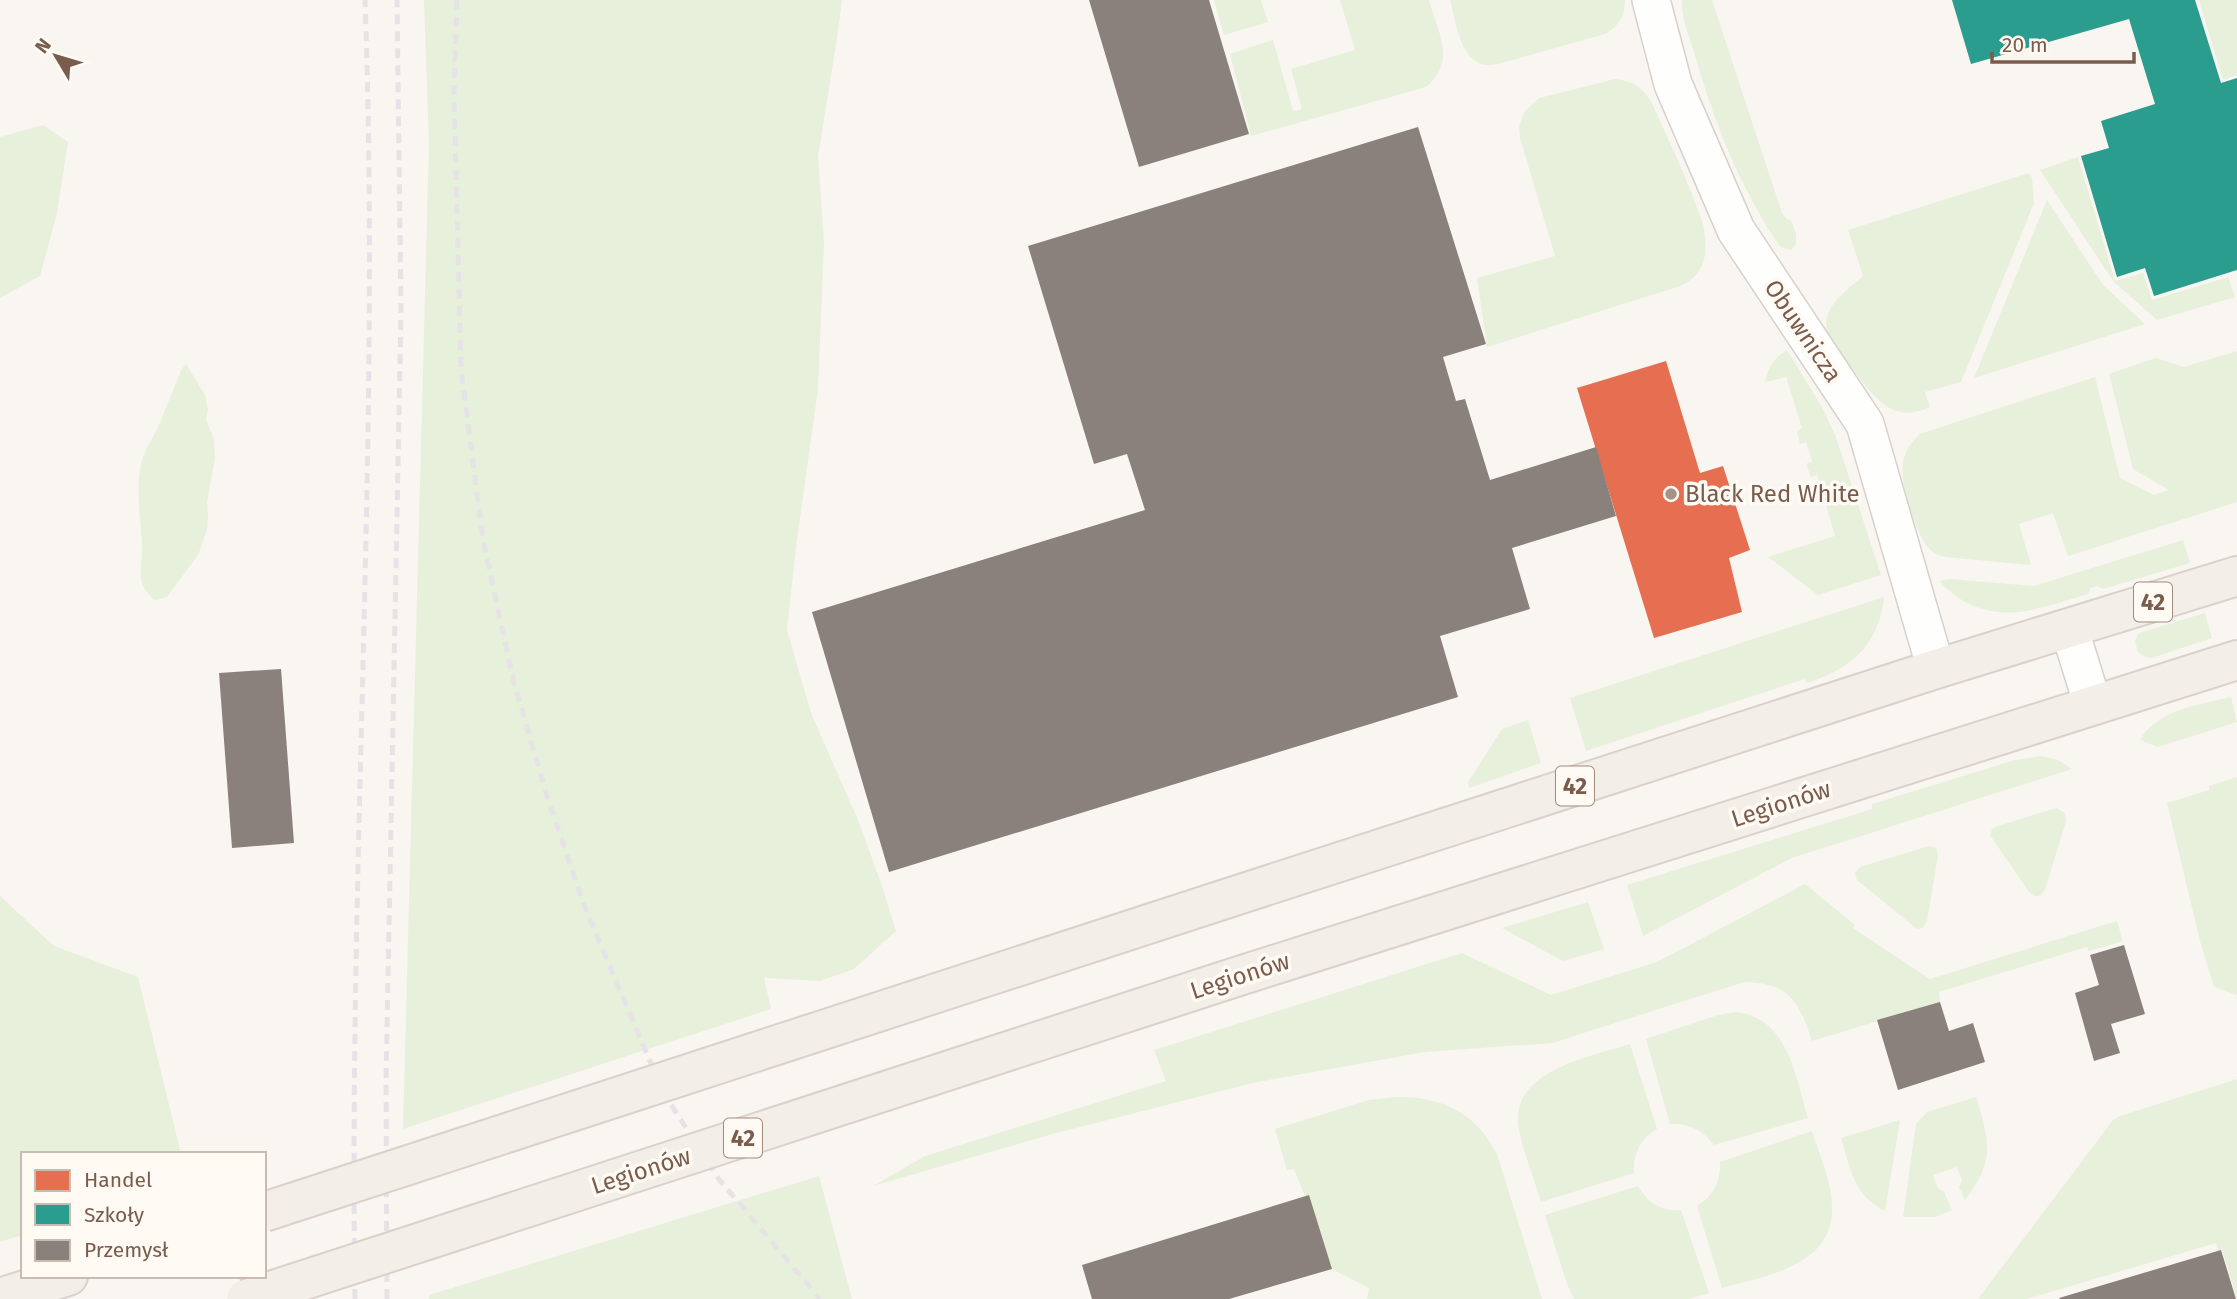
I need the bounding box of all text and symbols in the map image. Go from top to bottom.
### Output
north arrow [21,21,91,91]
scale bar [1992,21,2134,65]
text: 20 m [2002,32,2048,58]
text: N [30,34,56,58]
street label: Obuwnicza [1759,274,1847,388]
place label: Black Red White [1685,480,1860,508]
marker: Black Red White [1663,486,1679,502]
road number: 42 [2134,582,2172,622]
road number: 42 [1556,766,1594,806]
street label: Legionów [1728,775,1834,833]
street label: Legionów [1187,947,1293,1005]
road number: 42 [724,1119,762,1158]
street label: Legionów [588,1142,694,1200]
legend [21,1152,266,1278]
text: Handel [84,1167,152,1193]
text: Szkoły [84,1202,145,1228]
text: Przemysł [84,1237,169,1263]

